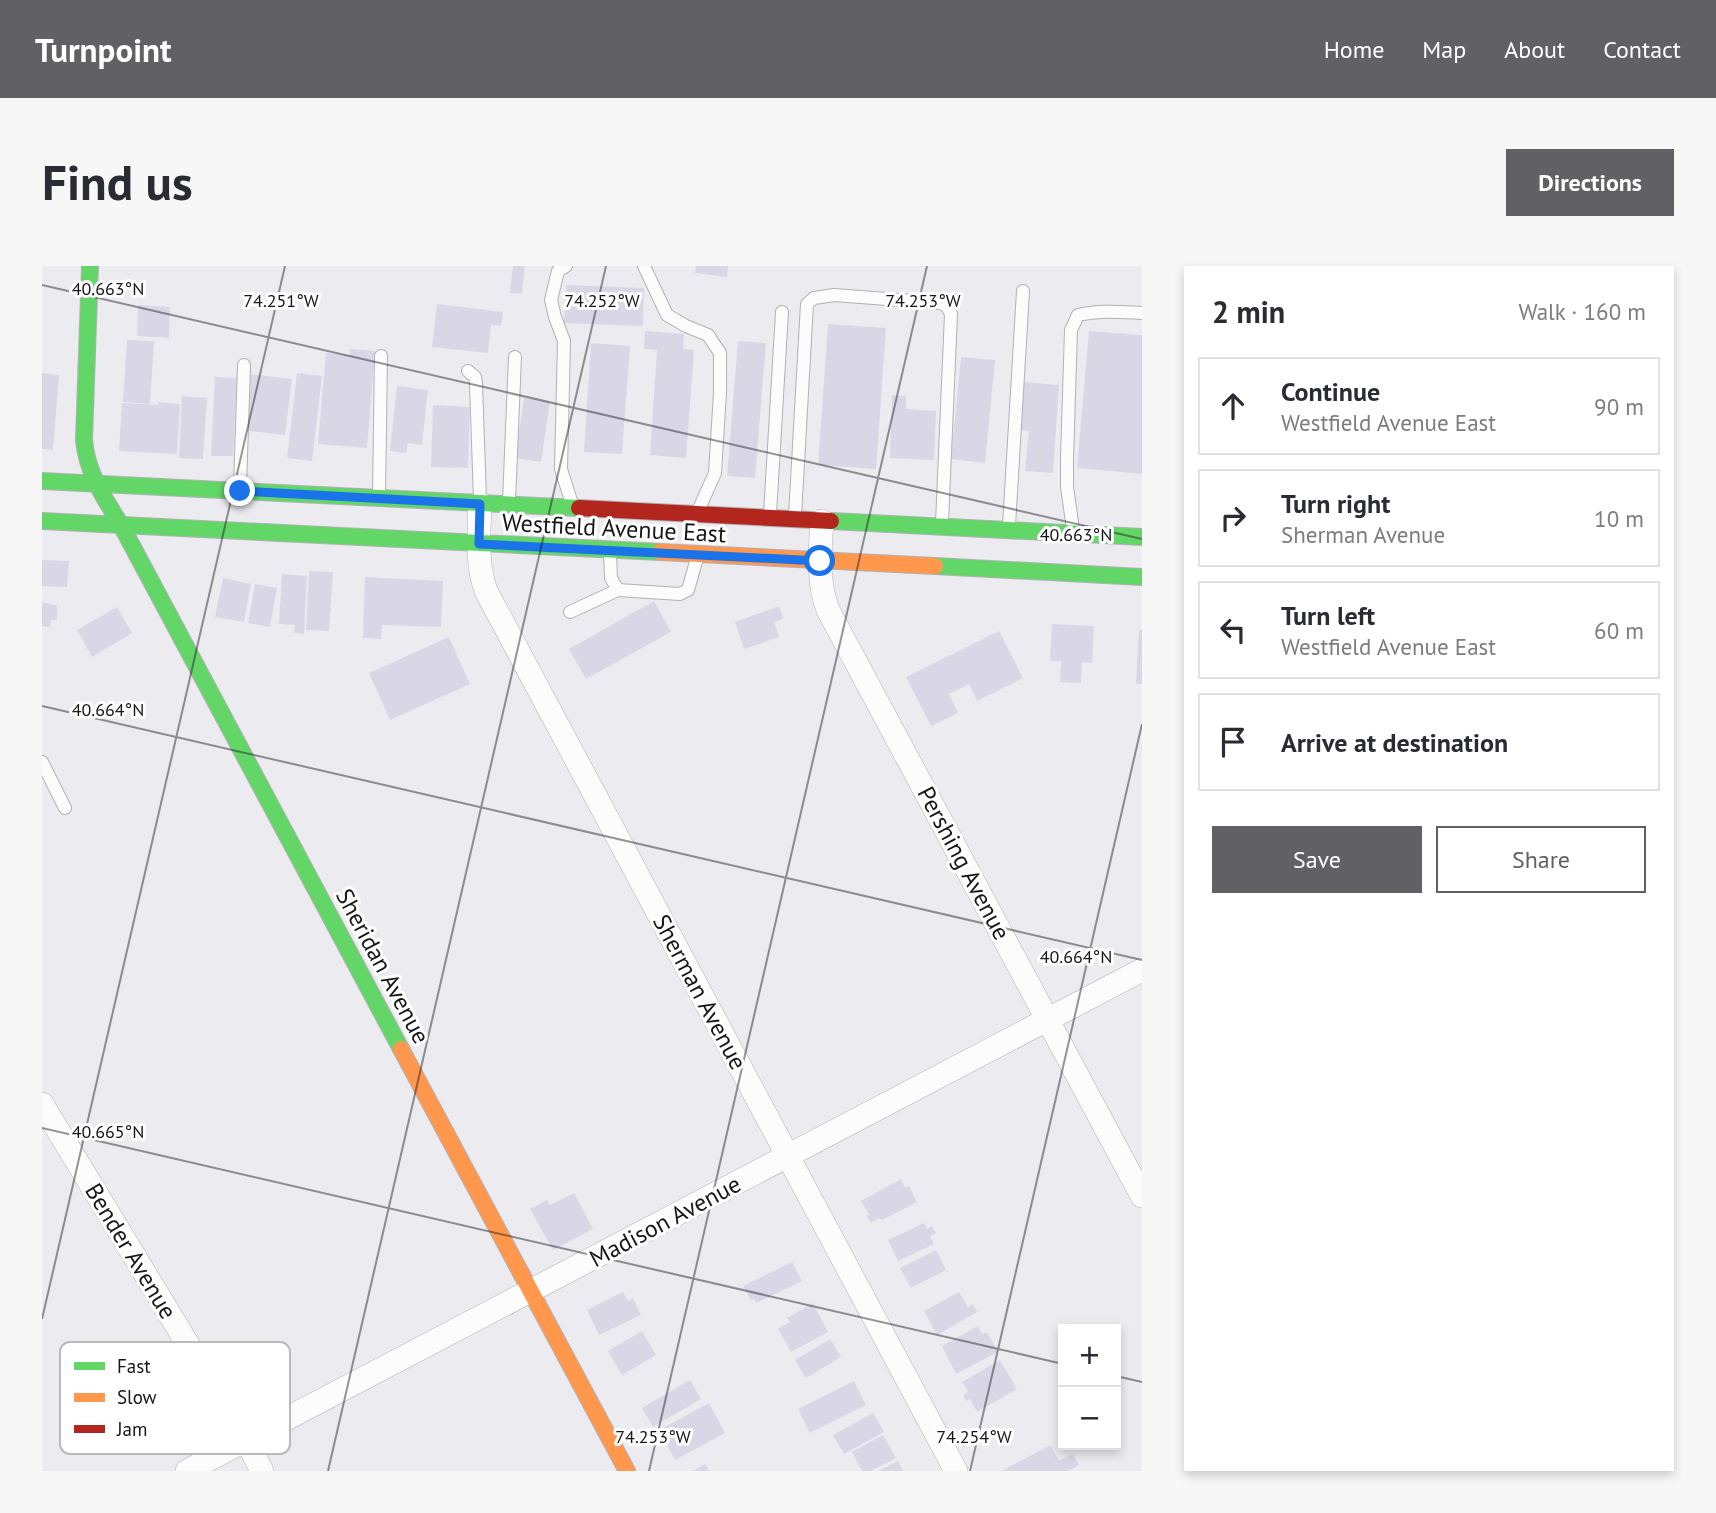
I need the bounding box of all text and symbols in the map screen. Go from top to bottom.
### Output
text: Turnpoint [35,28,172,71]
text: Home [1324,34,1384,65]
text: Map [1422,34,1466,65]
text: About [1504,34,1565,65]
text: Contact [1603,34,1681,65]
button: Directions [1506,149,1674,216]
text: Find us [42,150,193,214]
text: 40.663°N [72,277,144,300]
text: 74.251°W [243,289,319,312]
text: 74.252°W [564,289,640,312]
text: 74.253°W [885,289,961,312]
text: 2 min [1212,292,1285,331]
text: Walk · 160 m [1519,297,1646,326]
text: Continue [1281,375,1380,408]
icon: ahead [1214,387,1252,425]
text: 90 m [1594,392,1644,421]
text: Westfield Avenue East [1281,408,1496,437]
route end [224,475,255,506]
text: Turn right [1281,487,1390,520]
icon: right [1214,499,1252,537]
text: 10 m [1594,504,1644,533]
street label: Westfield Avenue East [501,507,727,549]
text: Sherman Avenue [1281,520,1445,549]
text: 40.663°N [1040,523,1112,546]
route start [804,545,835,576]
text: Turn left [1281,599,1375,632]
icon: left [1214,611,1252,649]
text: 60 m [1594,616,1644,645]
text: Westfield Avenue East [1281,632,1496,661]
text: 40.664°N [72,698,144,721]
icon: arrive [1214,723,1252,761]
text: Arrive at destination [1281,726,1508,759]
street label: Pershing Avenue [911,781,1017,945]
button: Save [1212,826,1422,893]
button: Share [1436,826,1646,893]
street label: Sheridan Avenue [329,883,437,1049]
street label: Sherman Avenue [646,909,754,1075]
text: 40.664°N [1040,945,1112,968]
text: 40.665°N [72,1120,144,1143]
street label: Madison Avenue [584,1168,746,1274]
street label: Bender Avenue [78,1177,184,1325]
map controls [1058,1324,1121,1450]
button: + [1058,1324,1121,1387]
legend [60,1342,290,1454]
text: Fast [117,1354,151,1378]
text: Slow [117,1385,157,1409]
button: − [1058,1387,1121,1450]
text: Jam [116,1417,147,1441]
text: 74.253°W [615,1425,691,1448]
text: 74.254°W [936,1425,1012,1448]

